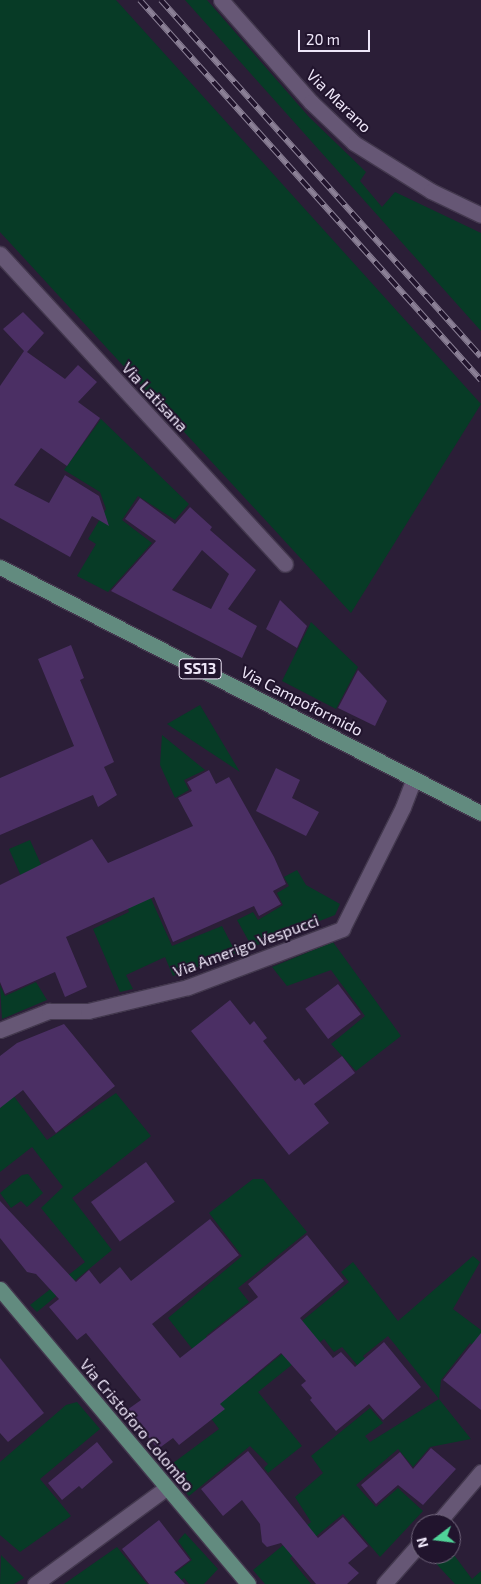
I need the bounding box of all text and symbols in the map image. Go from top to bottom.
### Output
scale bar [301,20,374,52]
text: 20 m [306,30,340,48]
street label: Via Marano [303,65,375,137]
street label: Via Latisana [118,358,192,436]
road number: SS13 [178,656,222,682]
street label: Via Campoformido [238,662,366,740]
street label: Via Amerigo Vespucci [170,911,322,981]
street label: Via Cristoforo Colombo [76,1355,198,1495]
north arrow [411,1514,461,1564]
text: N [412,1536,432,1550]

